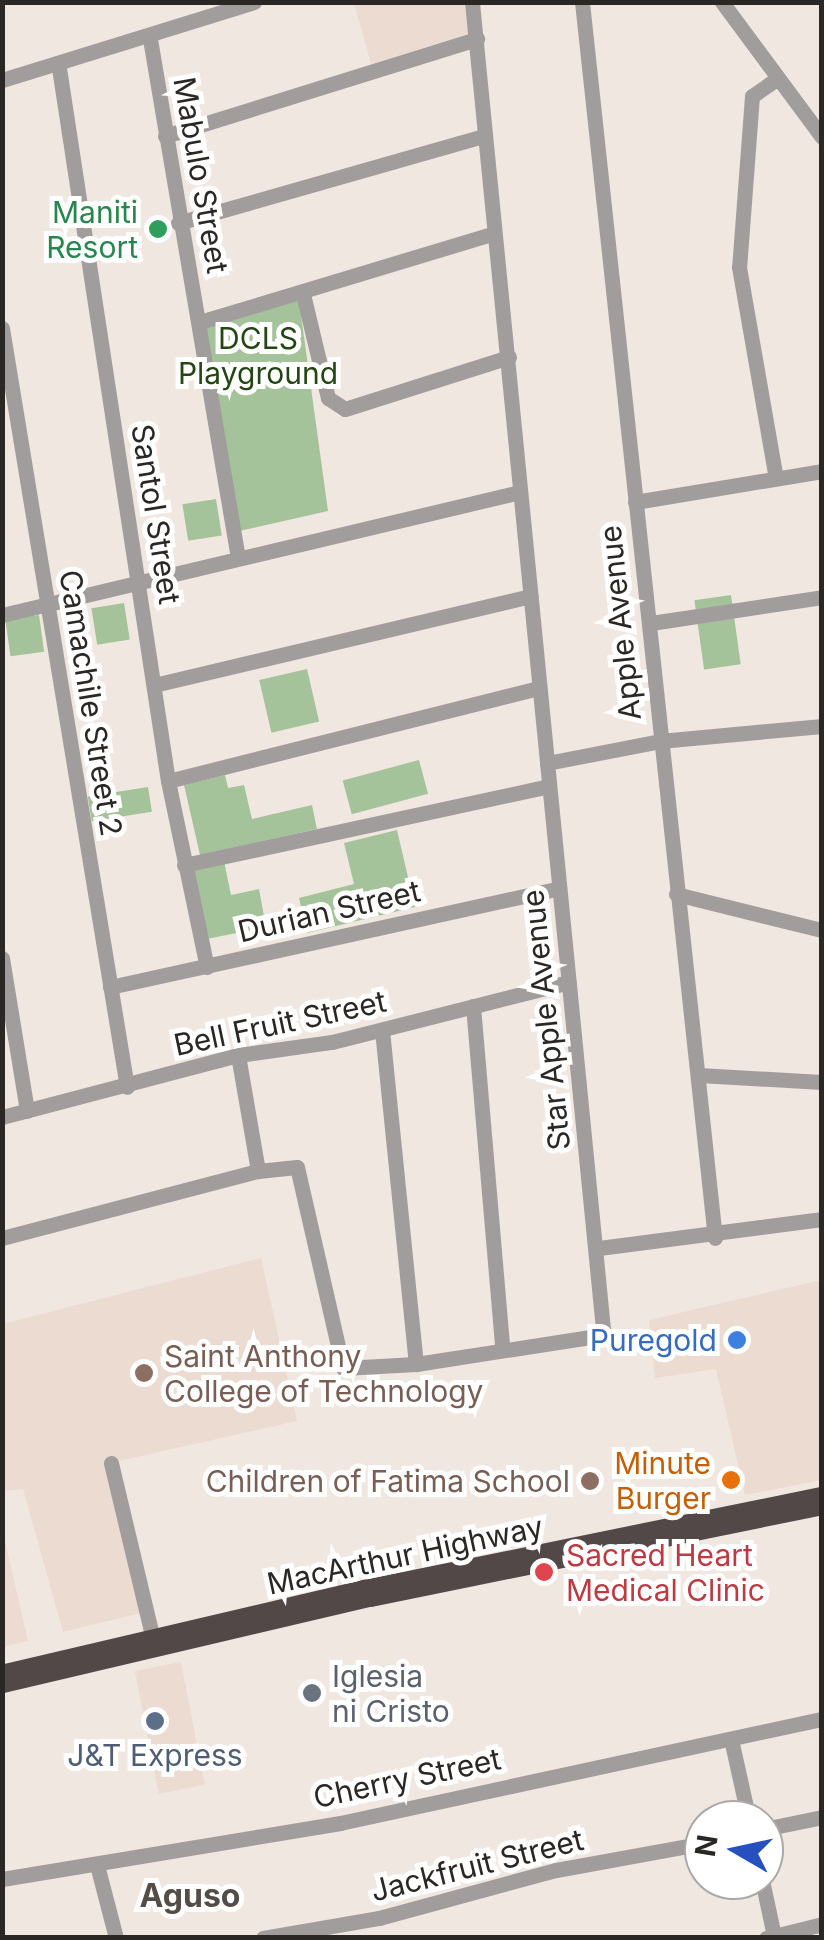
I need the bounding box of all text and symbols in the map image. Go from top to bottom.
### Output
street label: Mabulo Street [166,74,236,276]
place label: Maniti Resort [46,194,138,264]
marker: Maniti Resort [147,218,169,240]
park label: DCLS Playground [178,320,338,390]
street label: Santol Street [124,421,188,607]
street label: Apple Avenue [592,524,648,722]
street label: Camachile Street 2 [52,568,130,838]
street label: Durian Street [234,873,424,949]
street label: Star Apple Avenue [514,888,578,1152]
street label: Bell Fruit Street [171,983,389,1063]
place label: Puregold [590,1322,717,1358]
marker: Puregold [726,1329,748,1351]
place label: Saint Anthony College of Technology [164,1338,483,1408]
marker: Saint Anthony College of Technology [133,1362,155,1384]
place label: Minute Burger [614,1445,711,1516]
place label: Children of Fatima School [206,1463,570,1499]
marker: Minute Burger [720,1469,742,1491]
marker: Children of Fatima School [579,1470,601,1492]
street label: MacArthur Highway [264,1508,546,1602]
place label: Sacred Heart Medical Clinic [566,1537,765,1608]
marker: Sacred Heart Medical Clinic [531,1559,557,1585]
place label: Iglesia ni Cristo [332,1658,450,1728]
marker: Iglesia ni Cristo [301,1682,323,1704]
marker: J&T Express [144,1710,166,1732]
place label: J&T Express [67,1737,243,1773]
street label: Cherry Street [310,1741,504,1815]
north arrow [684,1800,784,1900]
street label: Jackfruit Street [367,1821,587,1909]
text: N [688,1832,725,1859]
district label: Aguso [140,1877,240,1915]

